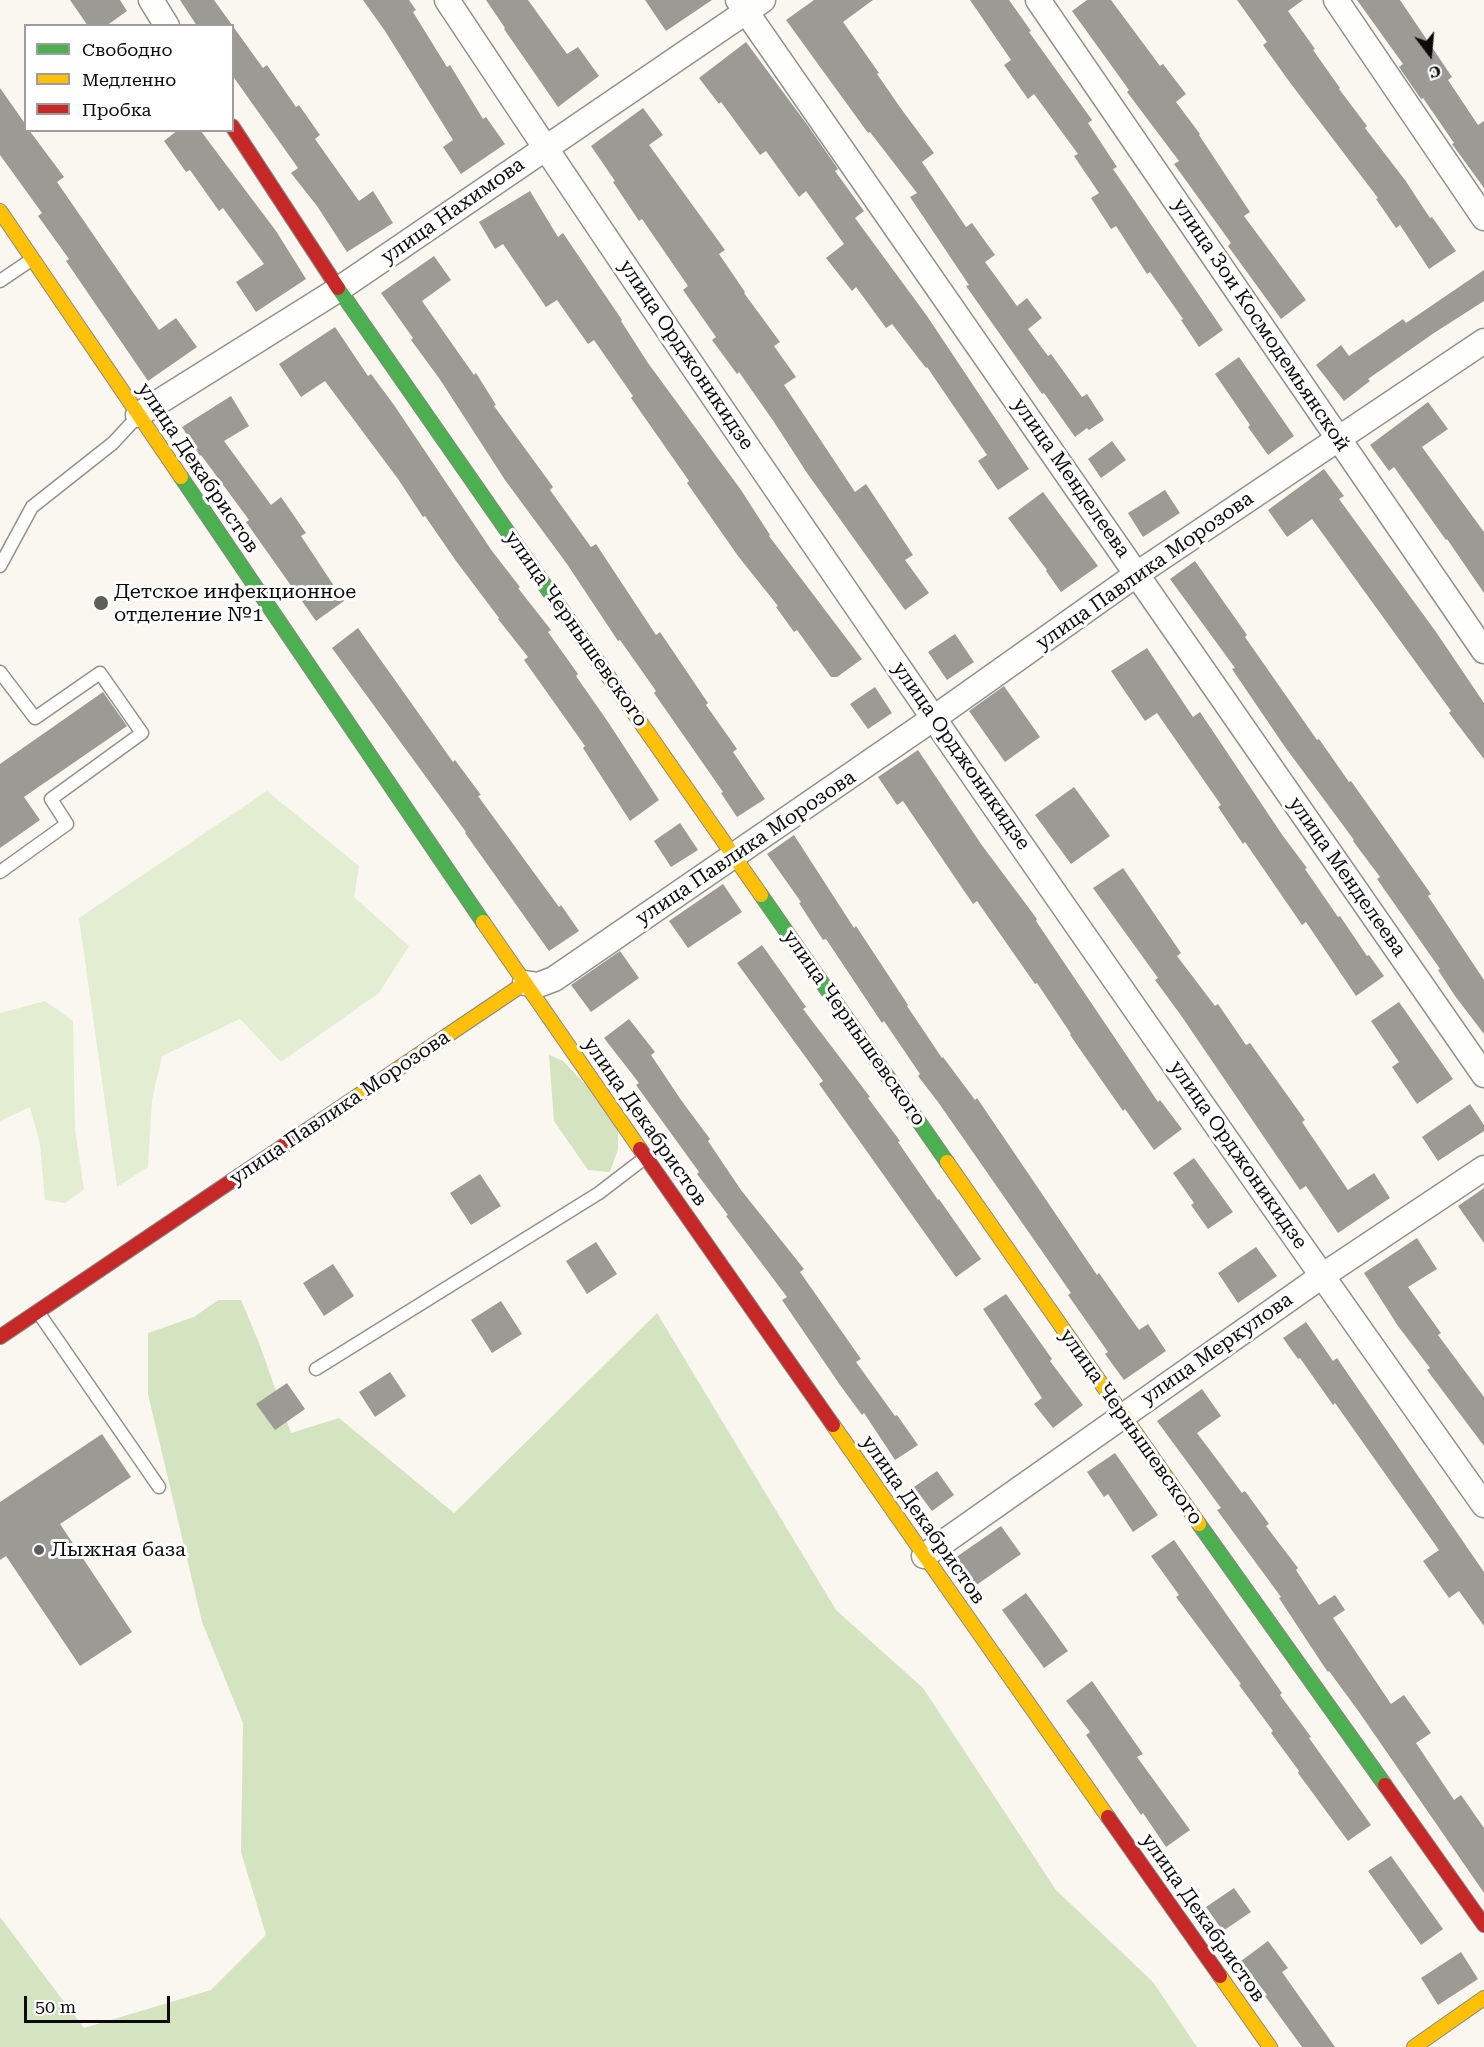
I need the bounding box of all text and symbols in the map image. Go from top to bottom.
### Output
legend [24,24,234,132]
north arrow [1400,24,1460,84]
text: Свободно [82,39,172,60]
text: С [1427,61,1443,82]
text: Медленно [82,69,176,90]
text: Пробка [82,99,151,120]
street label: улица Нахимова [377,153,529,269]
street label: улица Зои Космодемьянской [1167,194,1355,456]
street label: улица Орджоникидзе [613,255,759,455]
street label: улица Декабристов [132,378,264,558]
street label: улица Менделеева [1007,394,1135,562]
street label: улица Павлика Морозова [1032,487,1258,655]
street label: улица Чернышевского [499,527,653,731]
place label: Детское инфекционное отделение №1 [114,580,356,627]
marker: Детское инфекционное отделение №1 [92,594,110,612]
street label: улица Орджоникидзе [887,657,1035,855]
street label: улица Павлика Морозова [632,765,860,931]
street label: улица Менделеева [1283,793,1411,961]
street label: улица Чернышевского [777,926,931,1130]
street label: улица Павлика Морозова [226,1025,454,1191]
street label: улица Декабристов [578,1033,712,1211]
street label: улица Орджоникидзе [1164,1056,1312,1254]
street label: улица Меркулова [1136,1288,1298,1410]
street label: улица Чернышевского [1054,1325,1208,1529]
street label: улица Декабристов [856,1431,990,1609]
place label: Лыжная база [51,1538,186,1562]
marker: Лыжная база [32,1543,46,1557]
street label: улица Декабристов [1136,1829,1270,2007]
scale bar [27,1984,172,2022]
text: 50 m [35,1996,76,2017]

